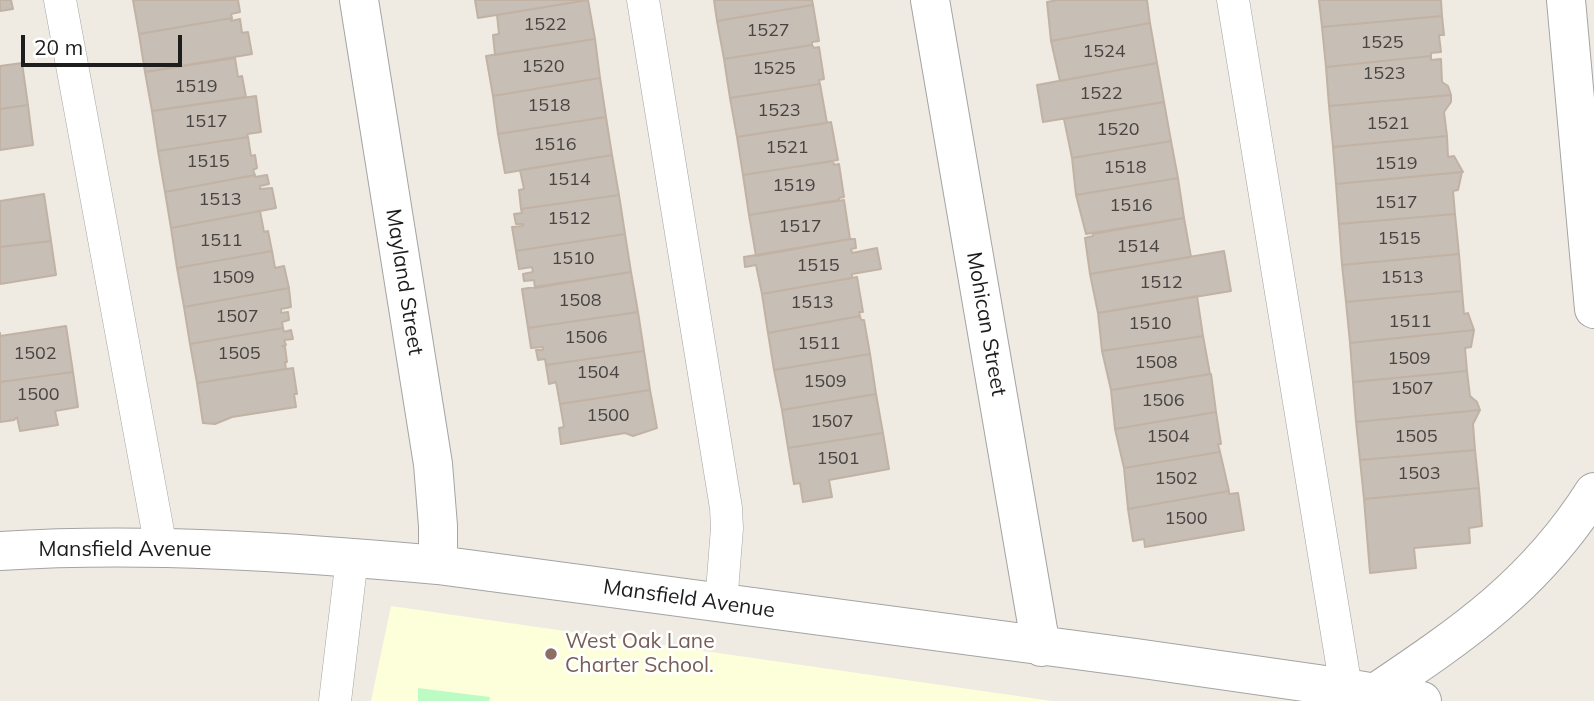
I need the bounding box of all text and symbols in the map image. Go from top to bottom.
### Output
house number: 1522 [523,14,567,36]
house number: 1527 [746,20,790,42]
scale bar [24,21,186,65]
house number: 1525 [1360,32,1404,54]
text: 20 m [34,34,83,60]
house number: 1524 [1082,41,1126,63]
house number: 1520 [521,56,565,78]
house number: 1525 [752,58,796,80]
house number: 1523 [1362,63,1406,85]
house number: 1519 [174,76,218,98]
house number: 1522 [1079,83,1123,105]
house number: 1518 [527,95,571,117]
house number: 1523 [757,100,801,122]
house number: 1517 [184,111,228,133]
house number: 1521 [1366,113,1410,135]
house number: 1520 [1096,119,1140,141]
house number: 1516 [533,134,577,156]
house number: 1521 [765,137,809,159]
house number: 1515 [186,151,230,173]
house number: 1519 [1374,153,1418,175]
house number: 1518 [1103,157,1147,179]
house number: 1514 [547,169,591,191]
house number: 1519 [772,175,816,197]
house number: 1513 [198,189,242,211]
house number: 1517 [1374,192,1418,214]
house number: 1516 [1109,195,1153,217]
street label: Mayland Street [380,207,428,357]
house number: 1512 [547,208,591,230]
house number: 1517 [778,216,822,238]
house number: 1515 [1377,228,1421,250]
house number: 1511 [199,230,243,252]
house number: 1514 [1116,236,1160,258]
house number: 1510 [551,248,595,270]
street label: Mohican Street [961,250,1011,398]
house number: 1515 [796,255,840,277]
house number: 1509 [211,267,255,289]
house number: 1513 [1380,267,1424,289]
house number: 1512 [1139,272,1183,294]
house number: 1508 [558,290,602,312]
house number: 1513 [790,292,834,314]
house number: 1507 [215,306,259,328]
house number: 1511 [1388,311,1432,333]
house number: 1510 [1128,313,1172,335]
house number: 1506 [564,327,608,349]
house number: 1511 [797,333,841,355]
house number: 1502 [13,343,57,365]
house number: 1505 [217,343,261,365]
house number: 1509 [1387,348,1431,370]
house number: 1508 [1134,352,1178,374]
house number: 1504 [576,362,620,384]
house number: 1509 [803,371,847,393]
house number: 1507 [1390,378,1434,400]
house number: 1500 [16,384,60,406]
house number: 1506 [1141,390,1185,412]
house number: 1500 [586,405,630,427]
house number: 1507 [810,411,854,433]
house number: 1504 [1146,426,1190,448]
house number: 1505 [1394,426,1438,448]
house number: 1501 [816,448,860,470]
house number: 1503 [1397,463,1441,485]
house number: 1502 [1154,468,1198,490]
house number: 1500 [1164,508,1208,530]
street label: Mansfield Avenue [38,537,212,563]
street label: Mansfield Avenue [602,574,776,624]
place label: West Oak Lane Charter School. [565,629,715,679]
marker: West Oak Lane Charter School. [543,646,559,662]

